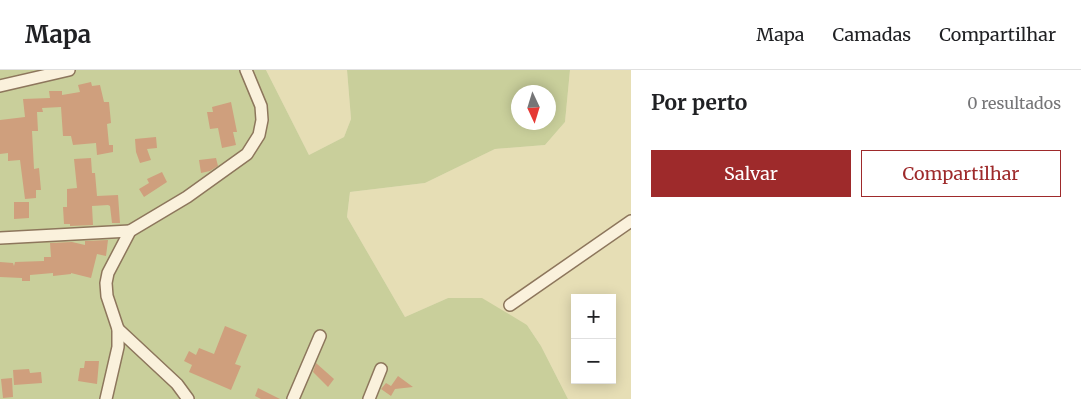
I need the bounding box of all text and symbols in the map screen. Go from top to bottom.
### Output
text: Mapa [25,19,91,50]
text: Mapa [756,23,805,46]
text: Camadas [833,23,911,46]
text: Compartilhar [939,23,1056,46]
north arrow [511,85,556,130]
text: Por perto [651,89,747,116]
text: 0 resultados [967,93,1061,113]
button: Salvar [651,150,851,197]
button: Compartilhar [861,150,1061,197]
map controls [571,294,616,384]
button: + [571,294,616,339]
button: − [571,339,616,384]

